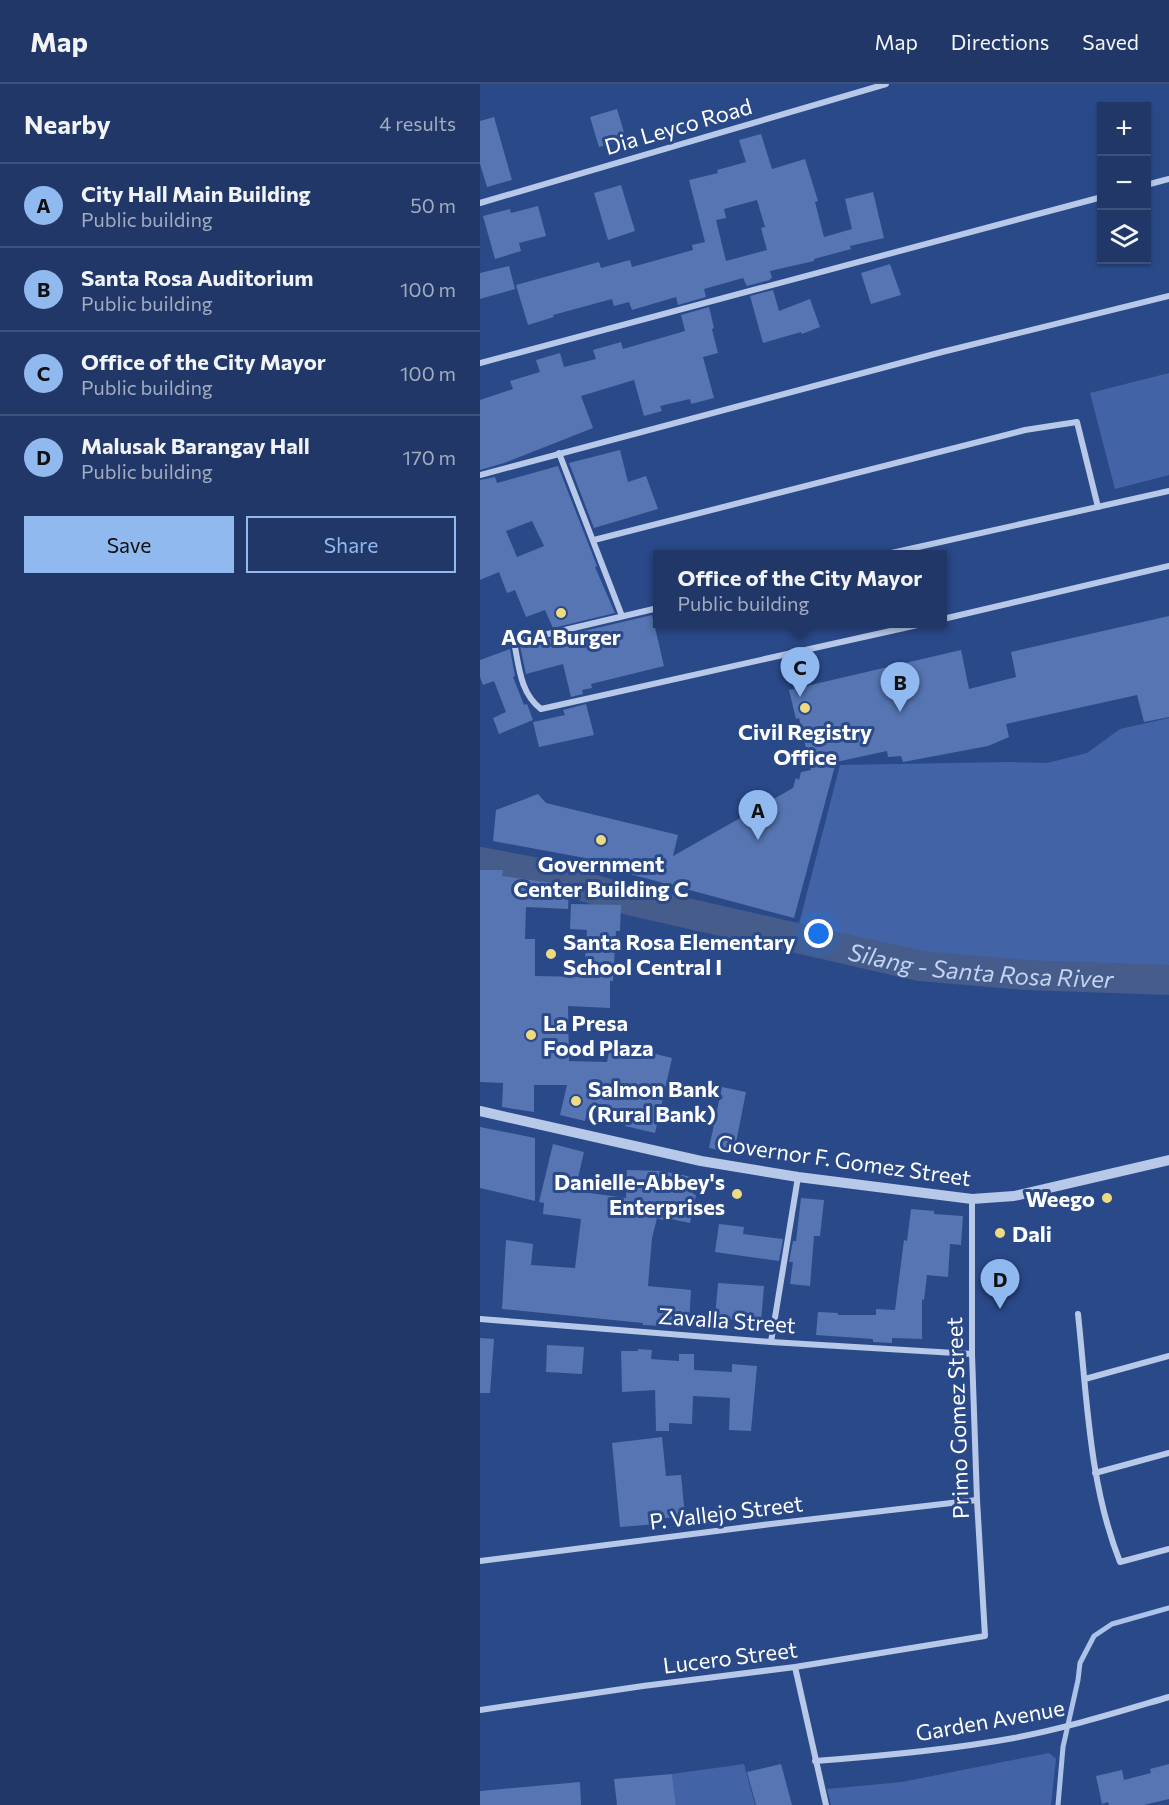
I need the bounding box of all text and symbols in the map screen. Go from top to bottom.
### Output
text: Map [30,24,88,58]
text: Map [875,29,918,54]
text: Directions [951,29,1049,54]
text: Saved [1082,29,1139,54]
street label: Dia Leyco Road [601,92,755,160]
map controls [1097,102,1151,264]
button: + [1097,102,1151,156]
text: Nearby [24,108,111,139]
text: 4 results [379,111,456,135]
button: − [1097,156,1151,210]
text: City Hall Main Building [81,180,311,207]
text: A [36,193,51,217]
text: 50 m [410,193,456,217]
text: Public building [81,207,213,231]
button: layers [1097,210,1151,264]
text: Santa Rosa Auditorium [81,264,313,291]
text: B [37,277,50,301]
text: 100 m [400,277,456,301]
text: Public building [81,291,213,315]
text: Office of the City Mayor [81,348,326,375]
text: C [37,361,50,385]
text: 100 m [400,361,456,385]
text: Public building [81,375,213,399]
text: Malusak Barangay Hall [81,432,310,459]
text: D [36,445,51,469]
text: 170 m [403,445,456,469]
text: Public building [81,459,213,483]
button: Save [24,516,234,573]
button: Share [246,516,456,573]
popup [653,550,947,628]
text: Office of the City Mayor [678,564,922,591]
text: Public building [678,591,809,615]
marker: AGA Burger [554,606,568,620]
place label: AGA Burger [501,623,621,650]
pin: C [780,648,820,697]
pin: B [880,662,920,712]
marker: Civil Registry Office [798,701,812,715]
place label: Civil Registry Office [738,718,872,770]
pin: A [738,790,778,840]
marker: Government Center Building C [594,833,608,847]
place label: Government Center Building C [513,850,689,902]
your location [804,919,833,948]
place label: Santa Rosa Elementary School Central I [563,928,795,980]
water label: Silang - Santa Rosa River [846,936,1115,993]
marker: Santa Rosa Elementary School Central I [544,947,558,961]
place label: La Presa Food Plaza [543,1009,654,1061]
marker: La Presa Food Plaza [524,1028,538,1042]
place label: Salmon Bank (Rural Bank) [588,1075,720,1127]
marker: Salmon Bank (Rural Bank) [569,1094,583,1108]
street label: Governor F. Gomez Street [715,1129,973,1191]
place label: Danielle-Abbey's Enterprises [554,1168,725,1220]
place label: Weego [1025,1185,1095,1212]
marker: Danielle-Abbey's Enterprises [730,1187,744,1201]
marker: Weego [1100,1191,1114,1205]
place label: Dali [1012,1220,1052,1247]
marker: Dali [993,1226,1007,1240]
pin: D [980,1260,1020,1309]
street label: Zavalla Street [657,1302,797,1338]
street label: Primo Gomez Street [940,1316,974,1520]
street label: P. Vallejo Street [648,1489,804,1535]
street label: Lucero Street [661,1635,799,1679]
street label: Garden Avenue [914,1694,1066,1746]

